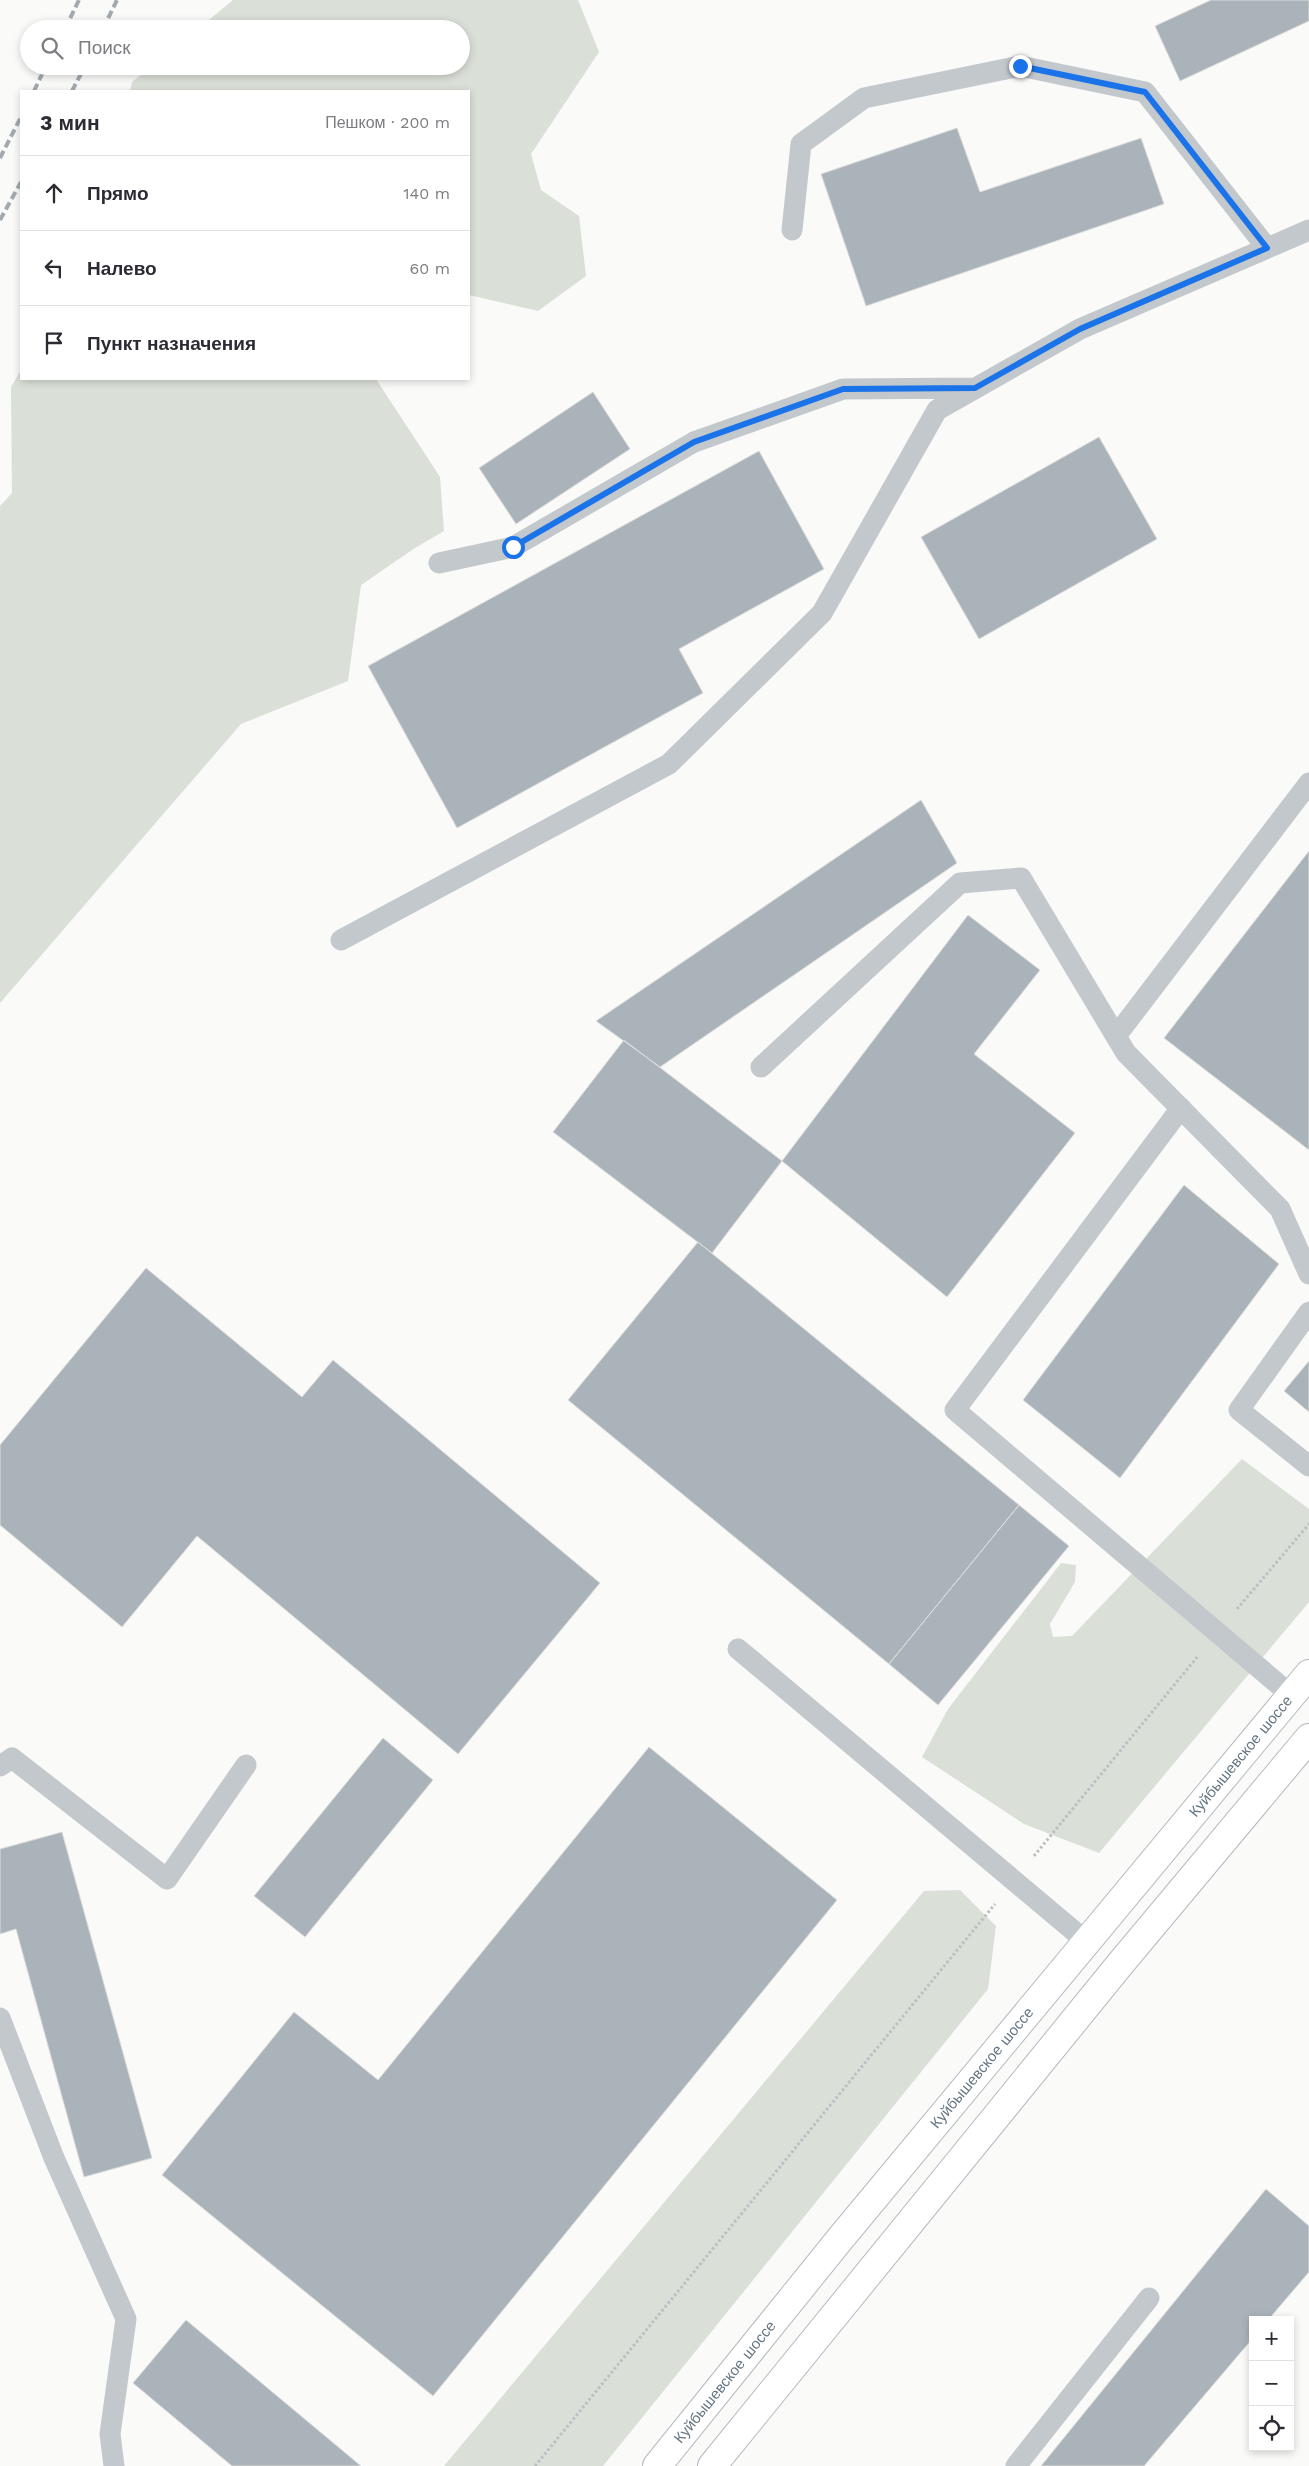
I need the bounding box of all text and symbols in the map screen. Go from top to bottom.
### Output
search box [20,20,470,75]
icon: search [38,34,66,62]
text: Поиск [78,36,131,59]
route end [1009,55,1032,78]
text: 3 мин [40,110,100,135]
text: Пешком · 200 m [325,113,450,132]
icon: ahead [40,179,68,207]
text: Прямо [87,182,149,205]
text: 140 m [403,184,450,203]
icon: left [40,254,68,282]
text: Налево [87,257,157,280]
text: 60 m [410,259,450,278]
icon: arrive [40,329,68,357]
text: Пункт назначения [87,332,256,355]
route start [502,536,525,559]
street label: Куйбышевское шоссе [1185,1692,1296,1820]
street label: Куйбышевское шоссе [927,2004,1038,2132]
map controls [1249,2316,1294,2451]
button: + [1249,2316,1294,2361]
street label: Куйбышевское шоссе [670,2317,779,2447]
button: − [1249,2361,1294,2406]
button: locate [1249,2406,1294,2451]

